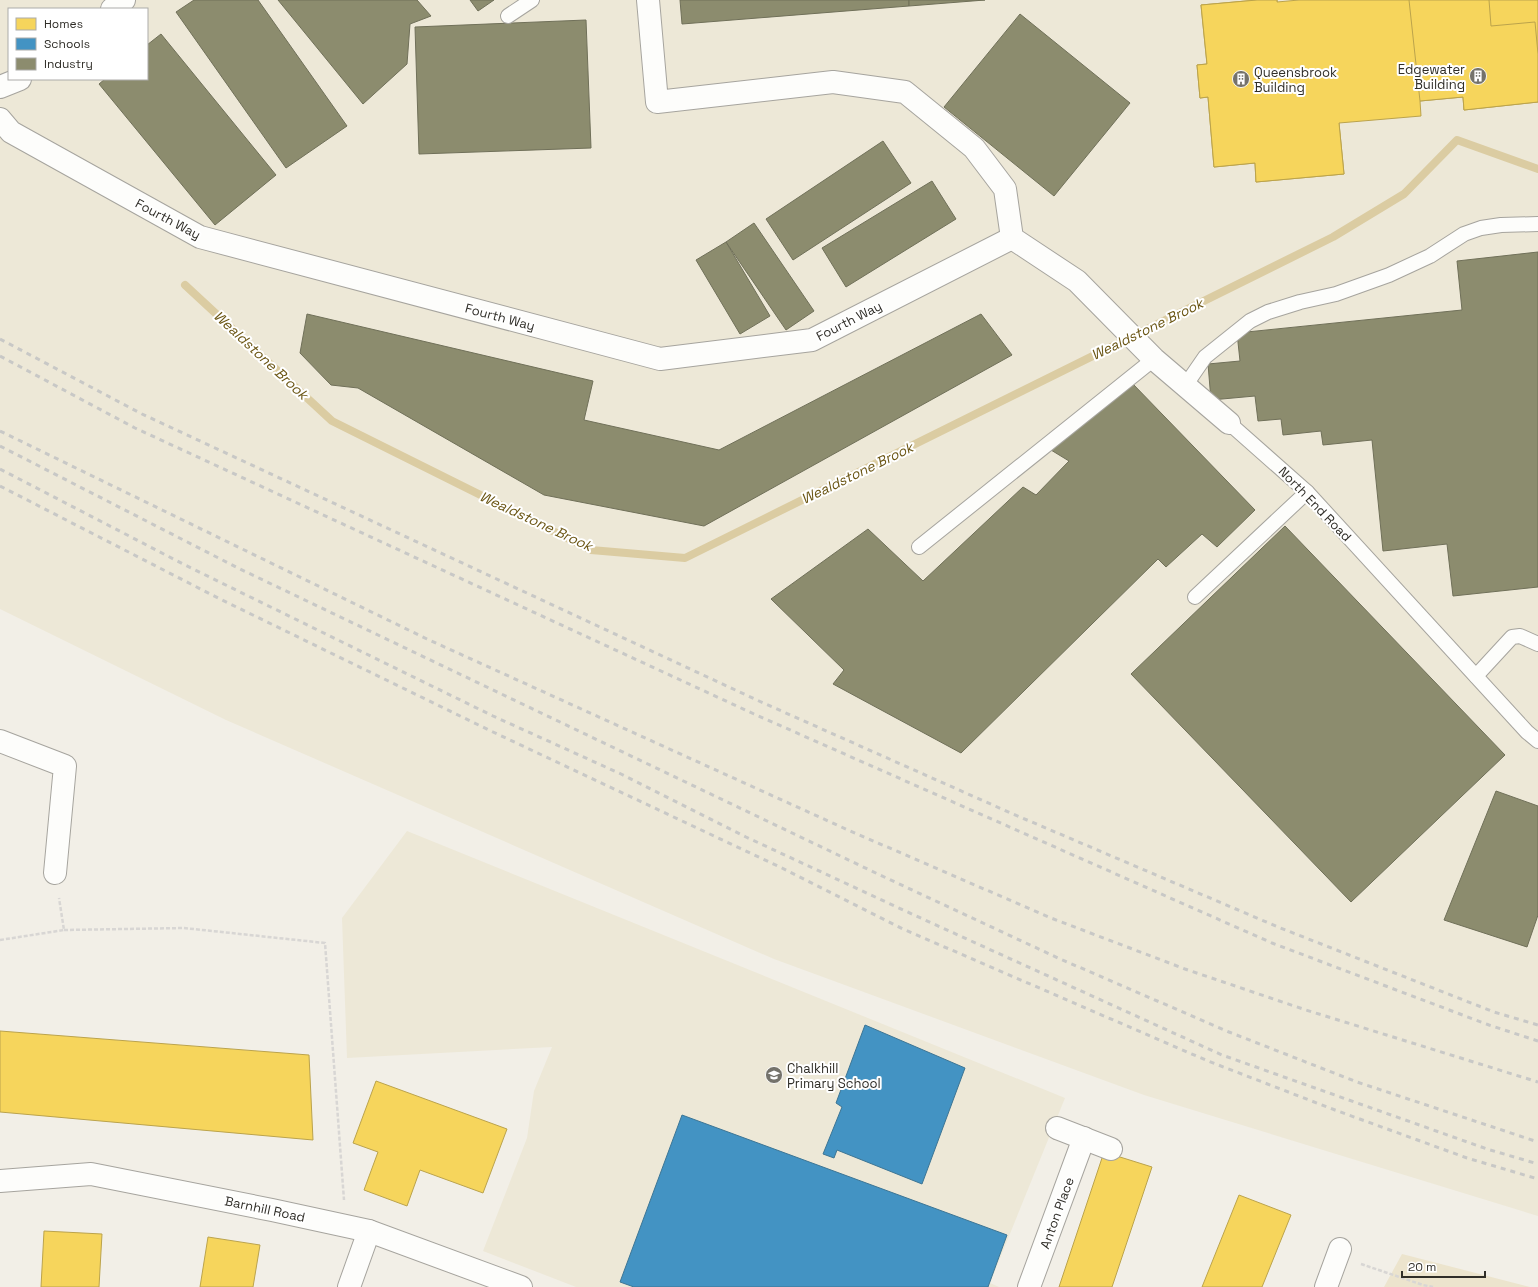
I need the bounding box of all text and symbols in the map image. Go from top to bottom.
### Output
legend [8,8,148,80]
text: Homes [44,16,83,32]
text: Schools [44,36,90,52]
text: Industry [44,56,93,72]
place label: Edgewater Building [1398,61,1465,93]
place label: Queensbrook Building [1254,64,1337,96]
building icon: Edgewater Building [1468,66,1488,86]
building icon: Queensbrook Building [1231,69,1251,89]
street label: Fourth Way [132,195,204,243]
water label: Wealdstone Brook [1088,293,1207,364]
street label: Fourth Way [813,297,885,345]
street label: Fourth Way [463,300,537,334]
water label: Wealdstone Brook [210,307,313,404]
water label: Wealdstone Brook [798,437,917,508]
street label: North End Road [1275,463,1355,545]
water label: Wealdstone Brook [477,487,597,556]
place label: Chalkhill Primary School [787,1060,881,1092]
school or university icon: Chalkhill Primary School [764,1065,784,1085]
street label: Anton Place [1036,1175,1078,1251]
street label: Barnhill Road [223,1192,307,1226]
scale bar [1402,1253,1485,1279]
text: 20 m [1408,1259,1436,1275]

